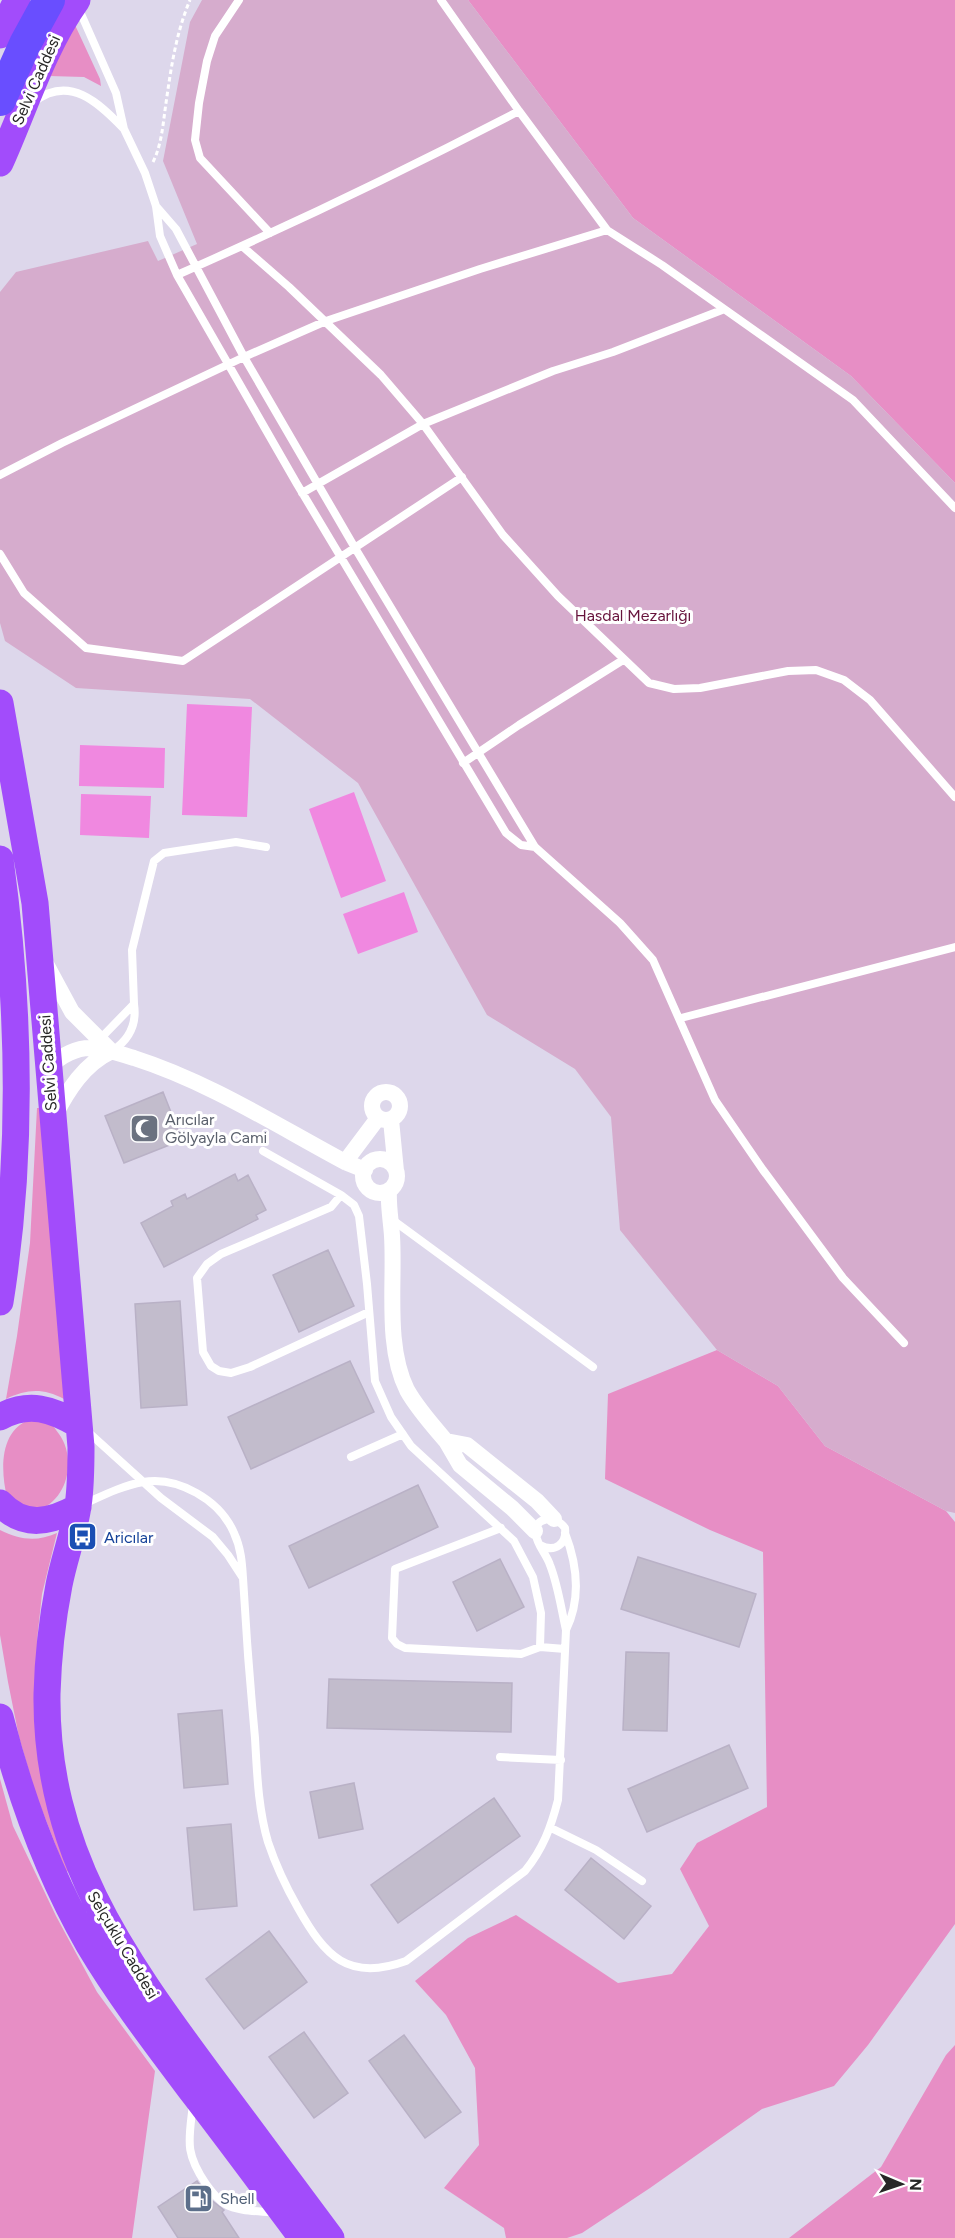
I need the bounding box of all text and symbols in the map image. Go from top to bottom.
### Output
street label: Selvi Caddesi [8,32,64,128]
park label: Hasdal Mezarlığı [575,606,691,625]
street label: Selvi Caddesi [35,1014,61,1112]
place label: Arıcılar Gölyayla Cami [165,1110,267,1147]
mosque icon: Arıcılar Gölyayla Cami [128,1112,160,1144]
bus stop icon: Aricılar [67,1521,99,1553]
place label: Aricılar [104,1528,154,1547]
street label: Selçuklu Caddesi [83,1888,163,2002]
north arrow [871,2154,931,2214]
text: N [906,2178,925,2191]
fuel station icon: Shell [183,2182,215,2214]
place label: Shell [220,2189,255,2208]

